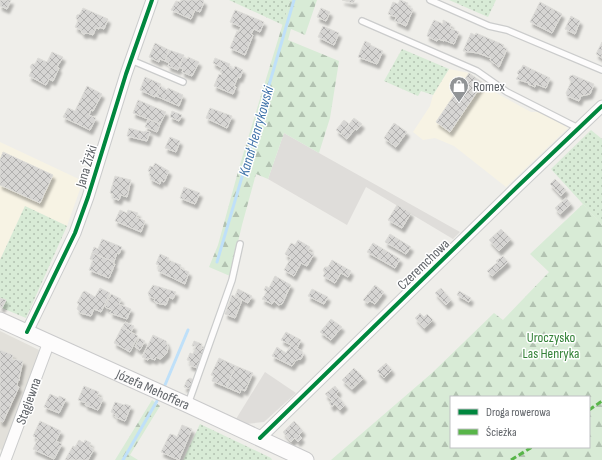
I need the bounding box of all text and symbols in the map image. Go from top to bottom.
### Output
shop icon: Romex [448,75,470,103]
place label: Romex [473,78,506,95]
water label: Kanał Henrykowski [235,83,279,178]
street label: Jana Żiżki [72,143,101,190]
street label: Czeremchowa [394,235,453,293]
park label: Uroczysko Las Henryka [523,329,579,362]
street label: Józefa Mehoffera [113,365,192,414]
street label: Stągiewna [12,375,45,427]
legend [450,396,590,448]
text: Droga rowerowa [486,405,551,420]
text: Ścieżka [486,425,517,440]

